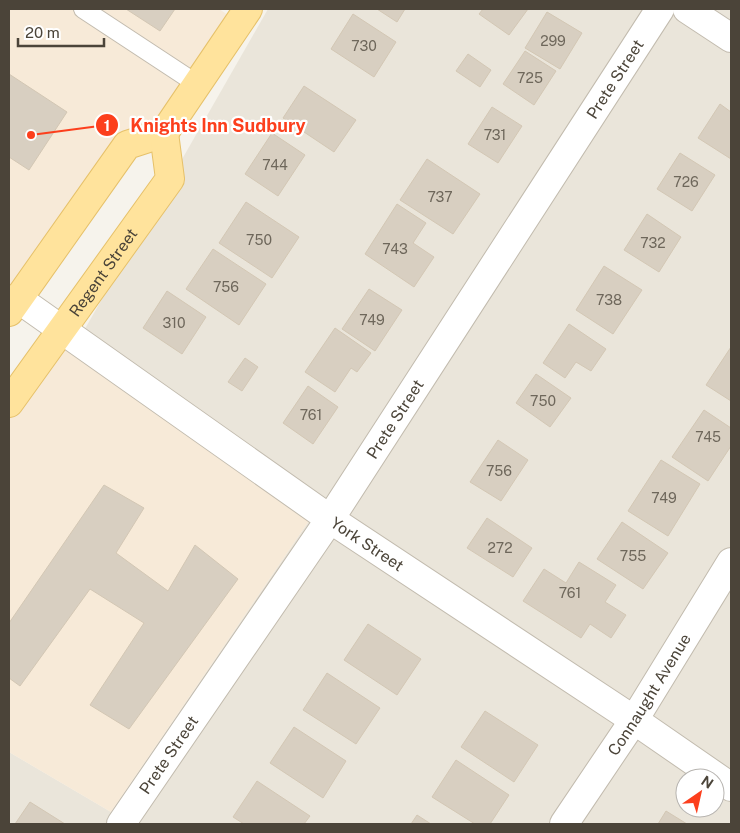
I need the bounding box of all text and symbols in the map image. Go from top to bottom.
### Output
scale bar [18,15,104,47]
text: 20 m [25,24,60,41]
house number: 299 [540,33,566,49]
street label: Prete Street [582,36,647,122]
house number: 730 [351,38,377,54]
house number: 725 [517,70,543,86]
callout: Knights Inn Sudbury [95,109,315,142]
text: Knights Inn Sudbury [130,115,306,136]
text: 1 [104,117,110,134]
house number: 731 [484,127,506,143]
house number: 744 [262,157,288,173]
house number: 726 [673,174,699,190]
house number: 737 [427,189,453,205]
street label: Regent Street [65,224,141,320]
house number: 750 [246,232,272,248]
house number: 732 [640,235,666,251]
house number: 743 [382,241,408,257]
house number: 756 [213,279,239,295]
house number: 738 [596,292,622,308]
house number: 749 [359,312,385,328]
house number: 310 [162,315,186,331]
street label: Prete Street [362,376,427,462]
house number: 750 [530,393,556,409]
house number: 761 [300,407,322,423]
house number: 745 [695,429,721,445]
house number: 756 [486,463,512,479]
house number: 749 [651,490,677,506]
street label: York Street [327,513,408,575]
house number: 272 [487,540,513,556]
house number: 755 [620,548,646,564]
house number: 761 [559,585,581,601]
street label: Connaught Avenue [603,630,694,759]
street label: Prete Street [135,712,202,797]
north arrow [675,768,725,818]
text: N [698,773,716,792]

